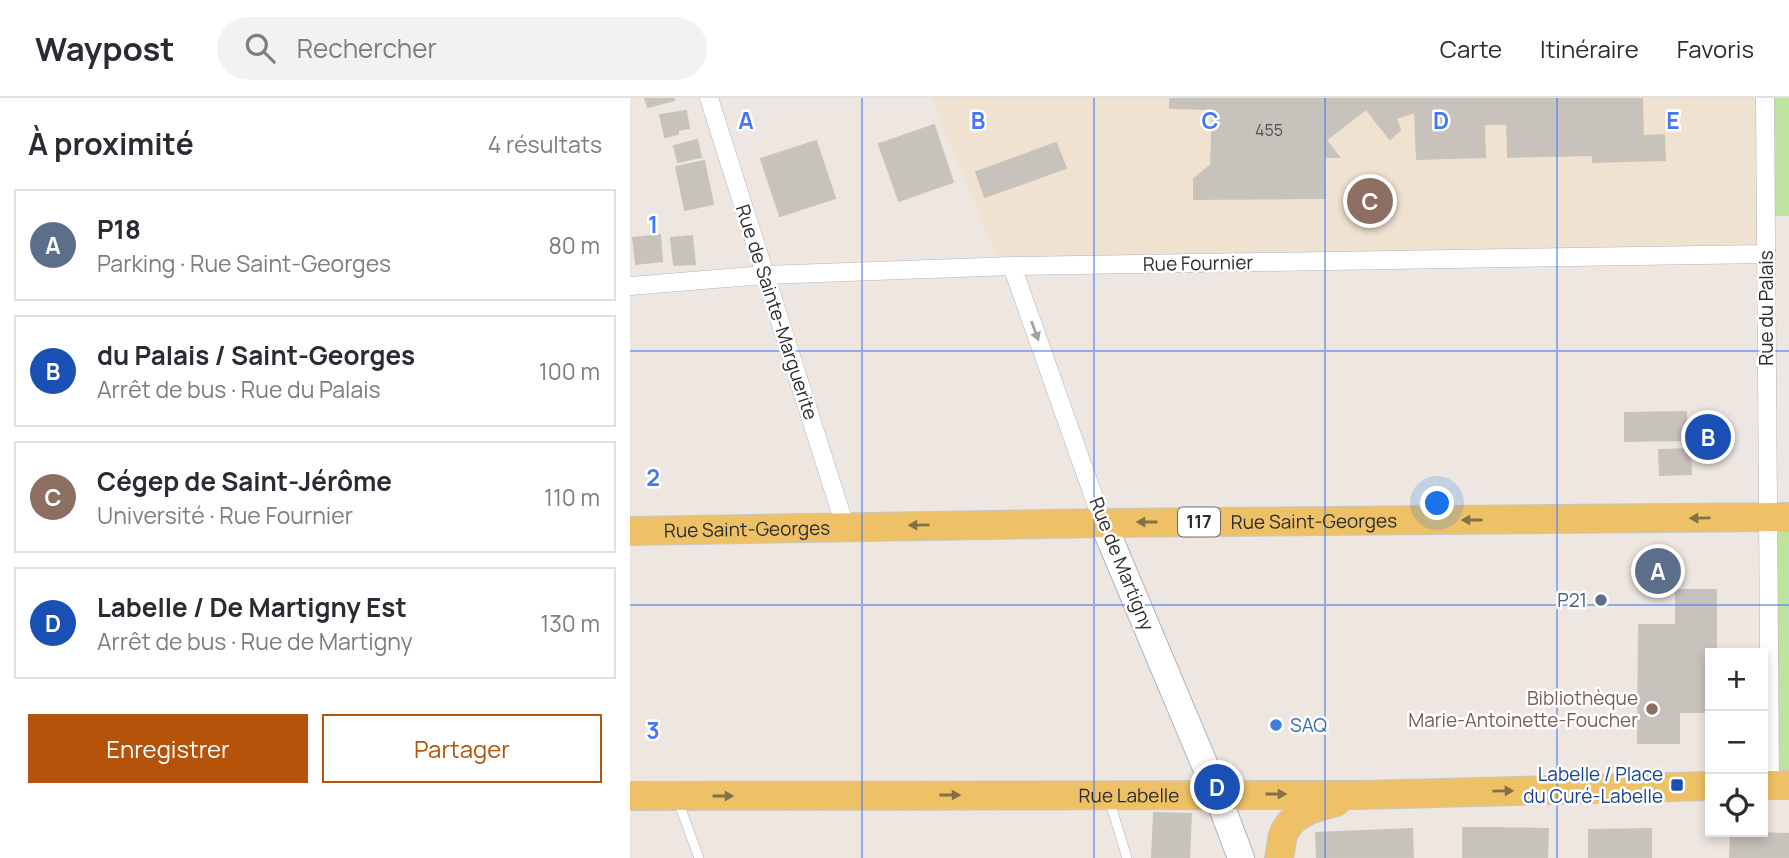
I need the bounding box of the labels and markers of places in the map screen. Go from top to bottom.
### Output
pin: C [1347,175,1393,227]
pin: B [1685,411,1731,463]
pin: A [1635,545,1681,597]
place label: P21 [1557,587,1587,613]
marker: P21 [1593,592,1609,608]
place label: Bibliothèque Marie-Antoinette-Foucher [1408,685,1638,733]
marker: Bibliothèque Marie-Antoinette-Foucher [1644,701,1660,717]
place label: SAQ [1290,712,1327,738]
marker: SAQ [1268,717,1284,733]
pin: D [1194,761,1240,813]
place label: Labelle / Place du Curé-Labelle [1523,761,1663,809]
marker: Labelle / Place du Curé-Labelle [1669,777,1685,793]

